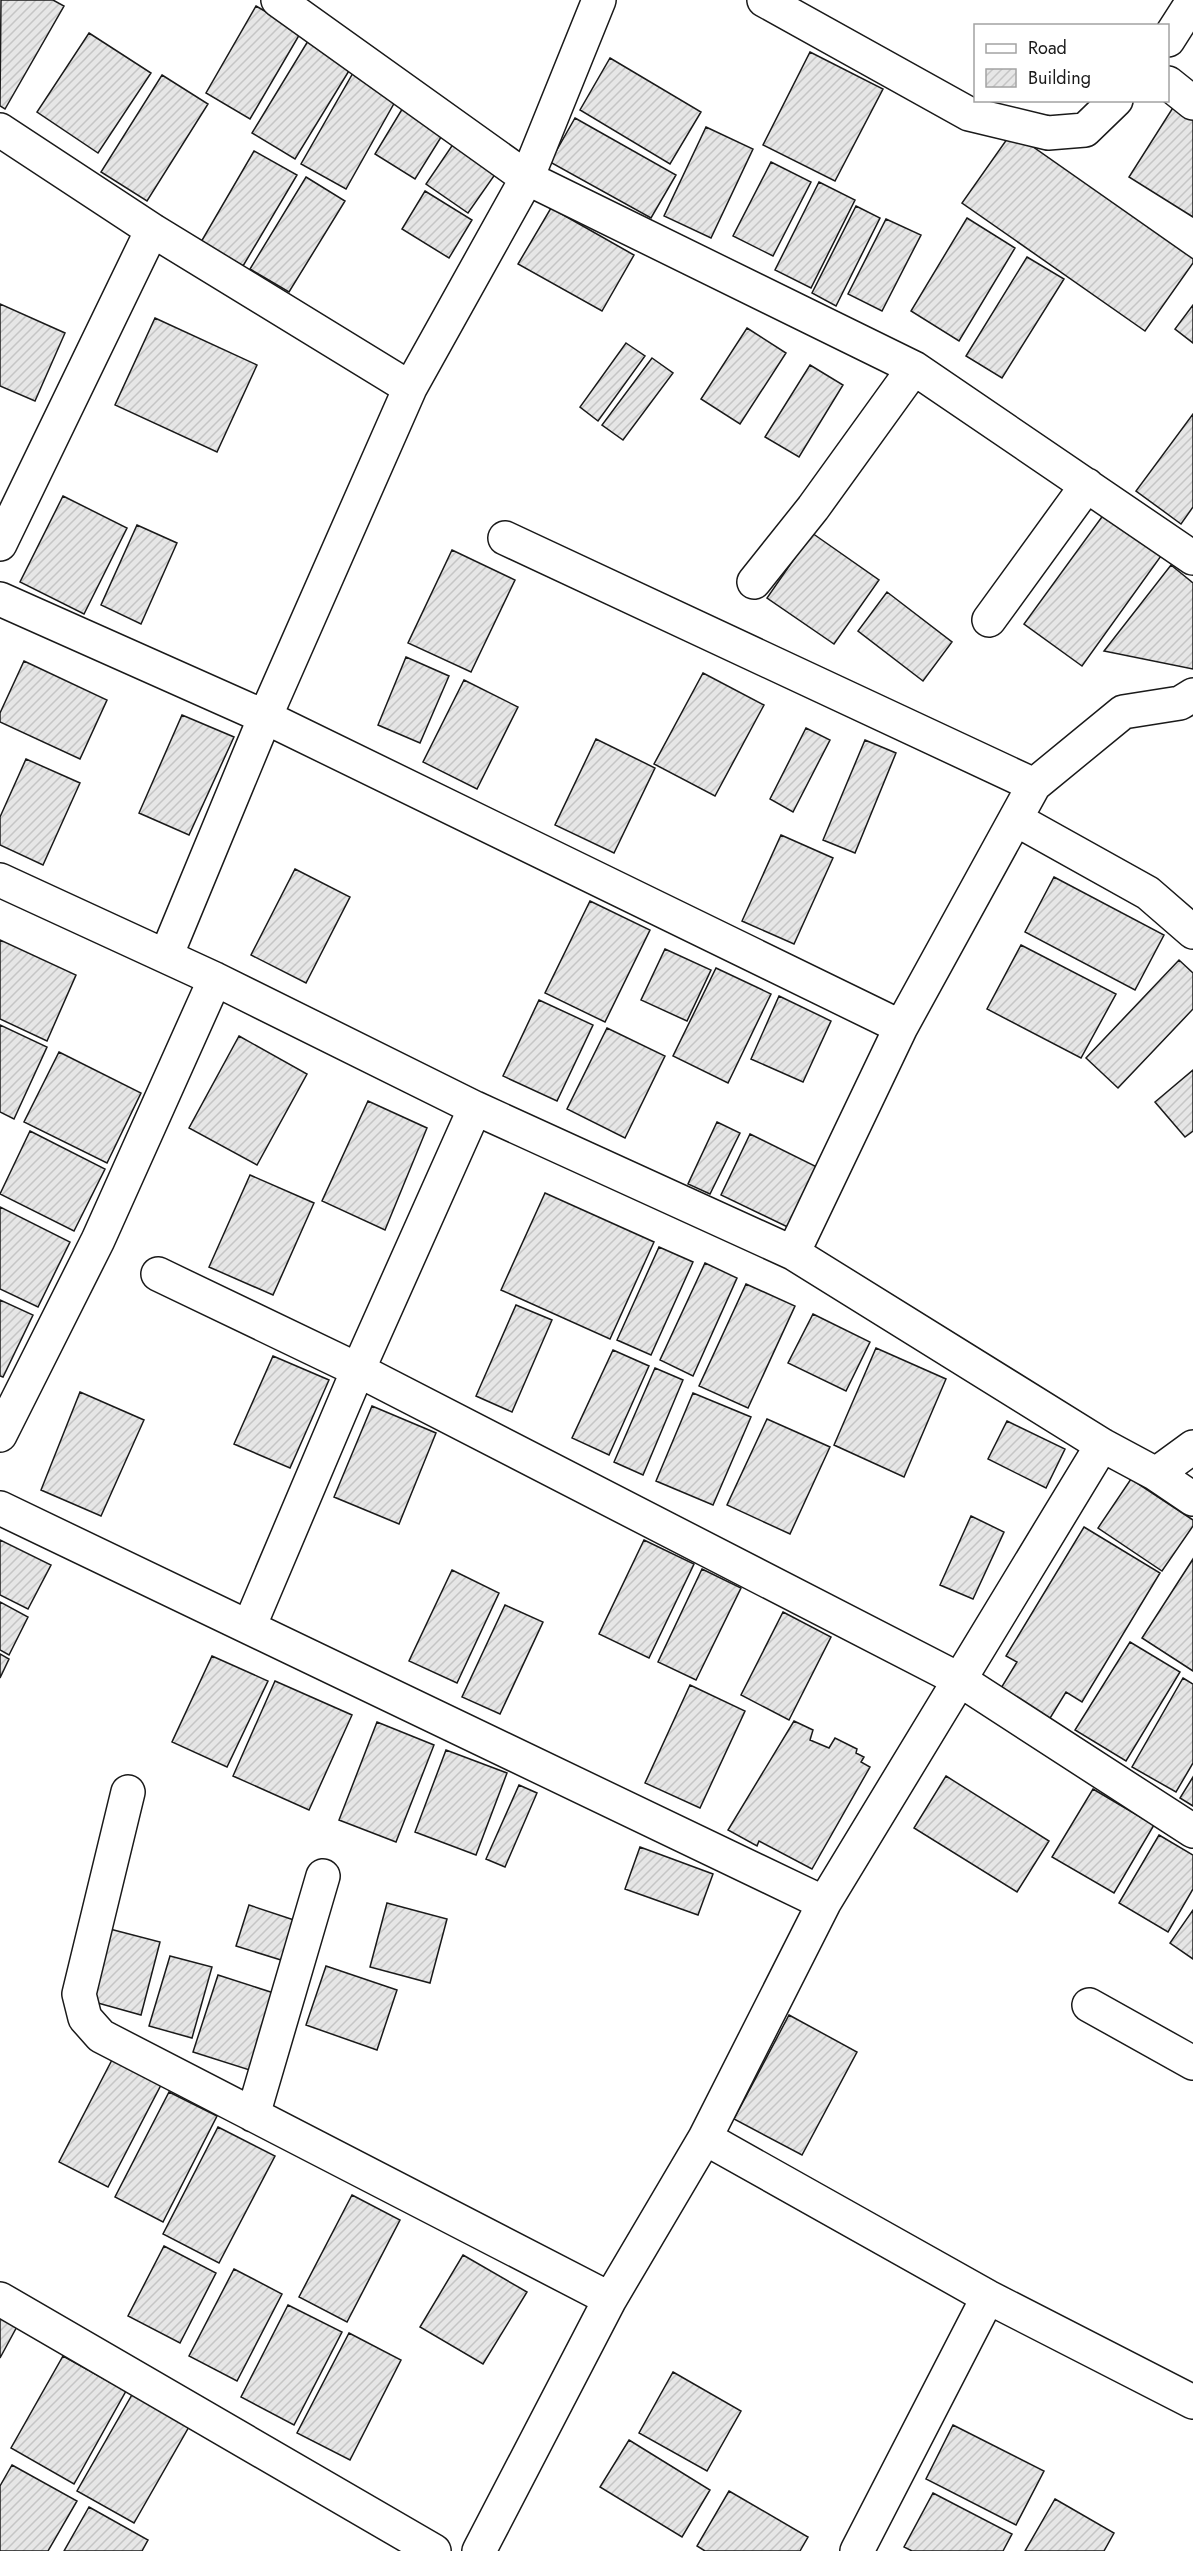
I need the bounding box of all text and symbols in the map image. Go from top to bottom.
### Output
legend [974,24,1169,102]
text: Road [1028,35,1067,61]
text: Building [1028,65,1091,91]

